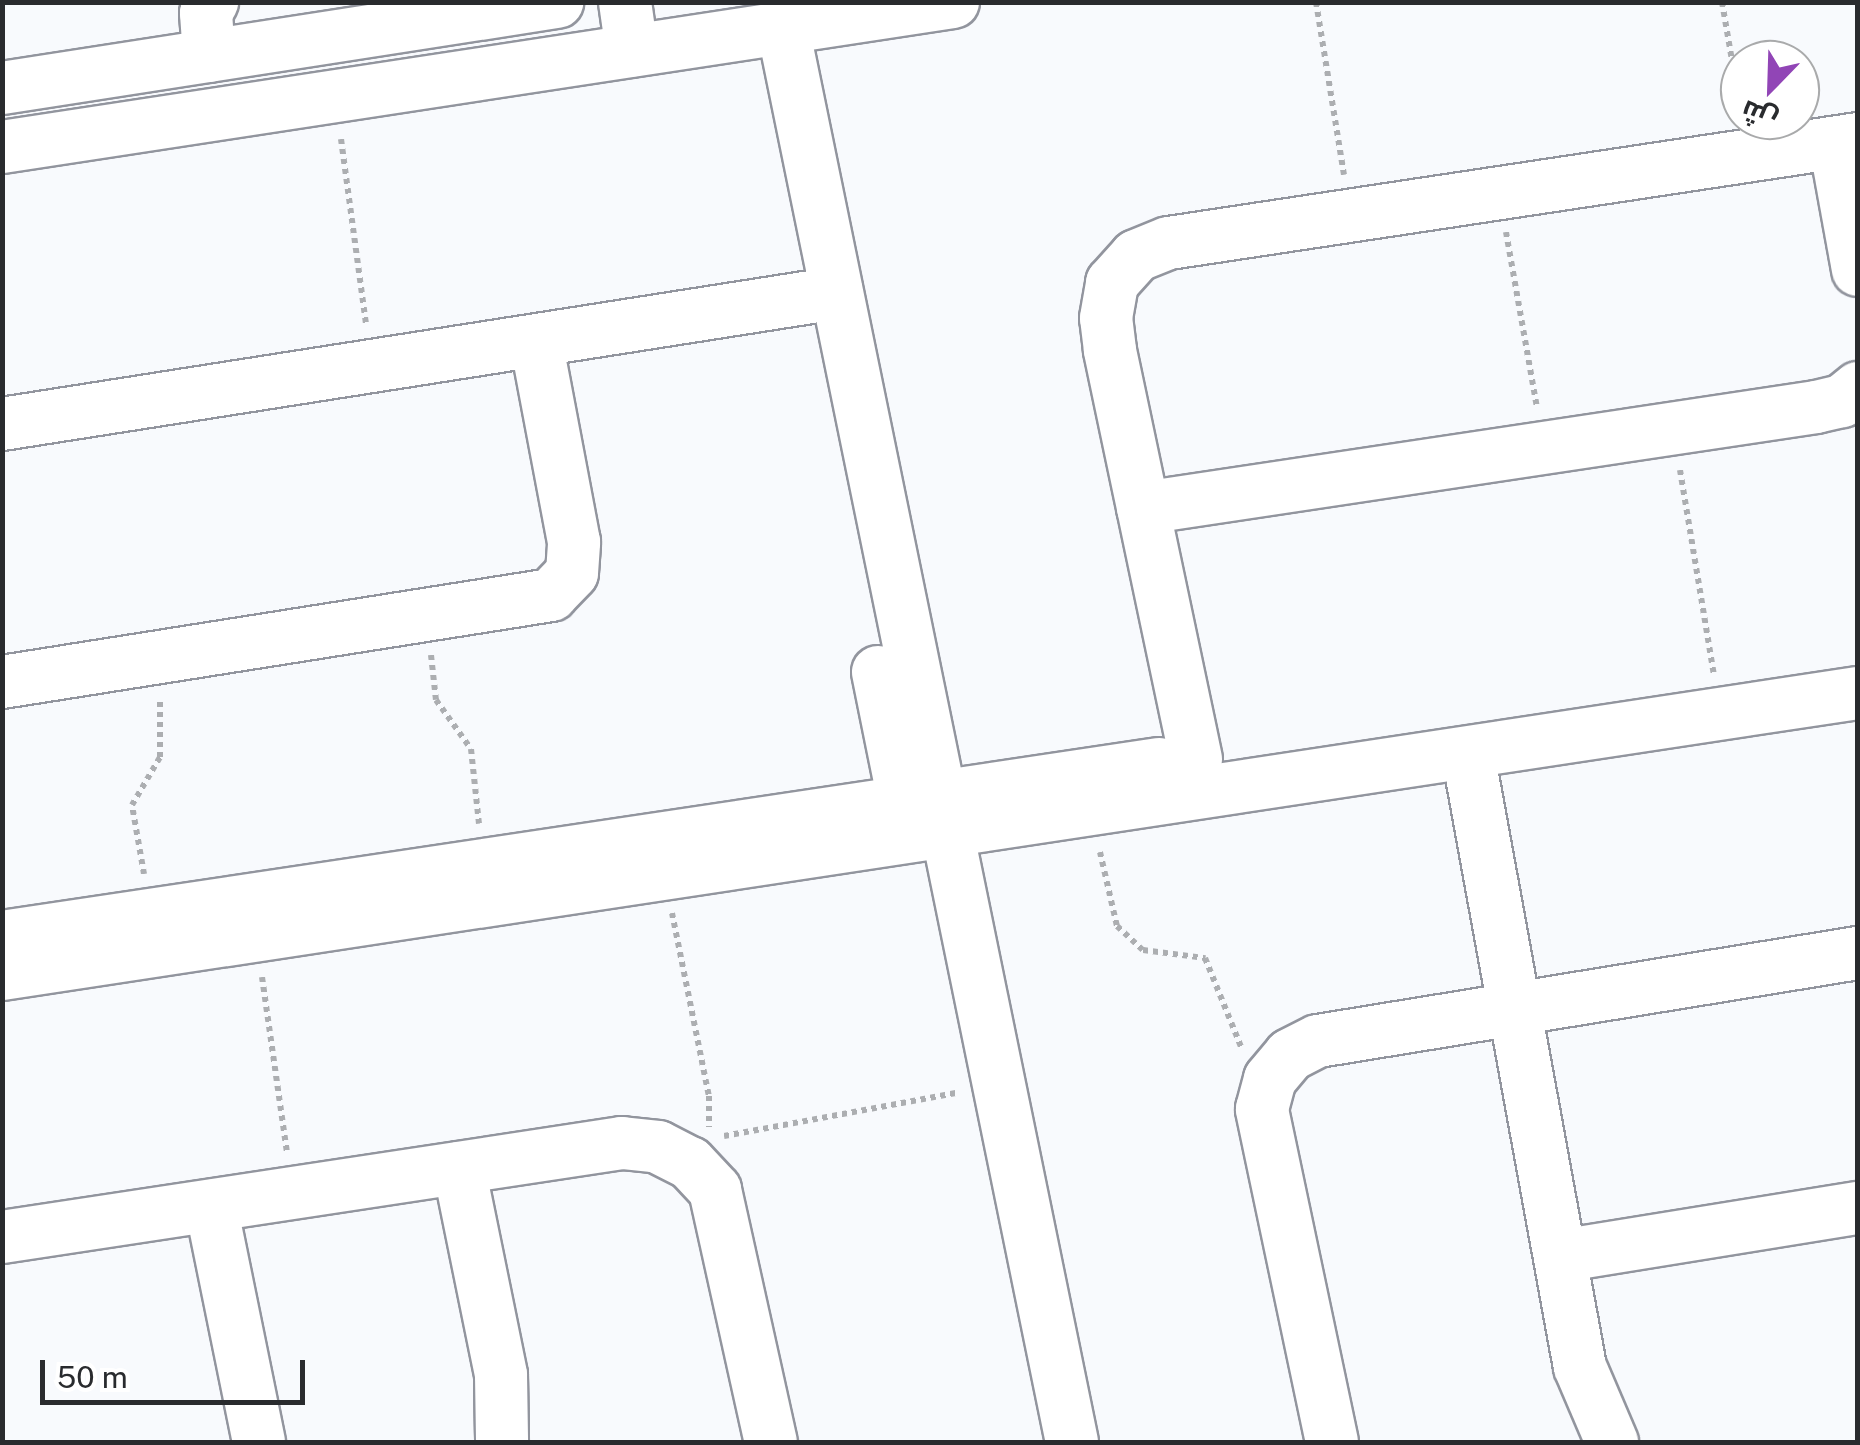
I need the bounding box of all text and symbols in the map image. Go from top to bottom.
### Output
north arrow [1720,40,1820,140]
text: ش [1736,94,1782,138]
scale bar [45,1340,310,1402]
text: 50 m [57,1359,128,1395]

